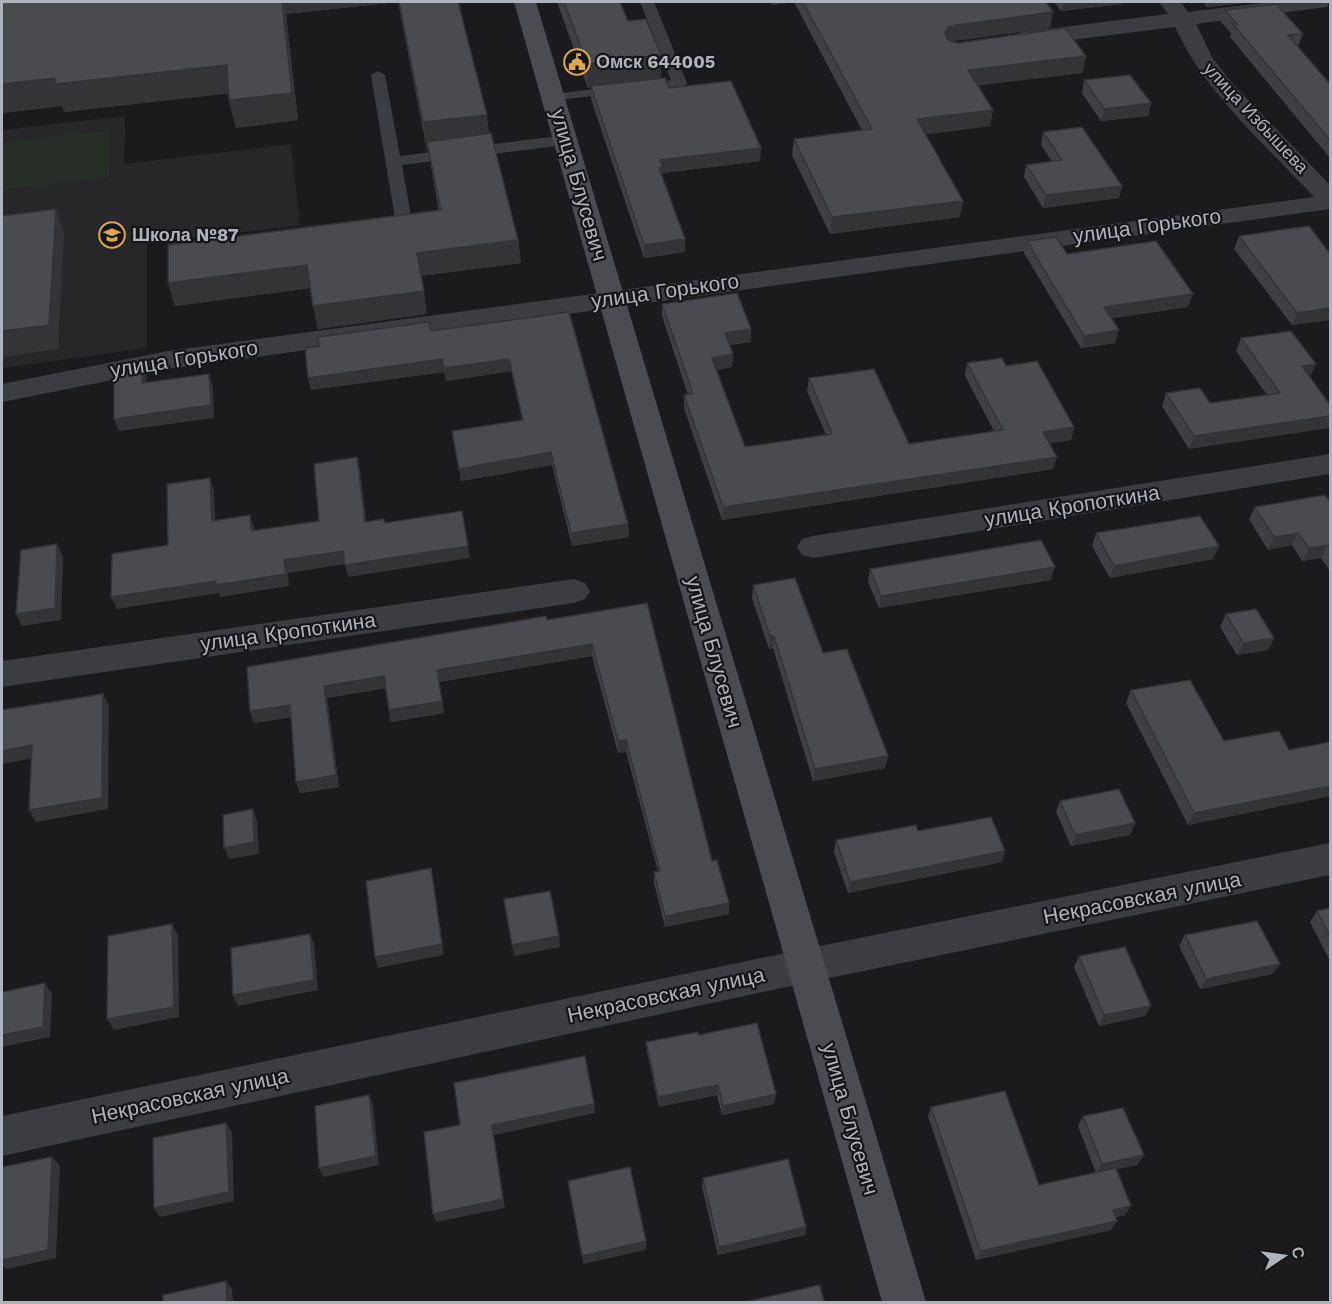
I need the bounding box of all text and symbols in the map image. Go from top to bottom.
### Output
public building icon: Омск 644005 [562,47,592,77]
place label: Омск 644005 [596,51,715,72]
street label: улица Избышева [1200,58,1314,178]
street label: улица Блусевич [546,106,613,264]
street label: улица Горького [1071,203,1223,248]
school or university icon: Школа №87 [97,220,127,250]
place label: Школа №87 [132,224,239,245]
street label: улица Горького [589,268,741,313]
street label: улица Горького [108,334,260,383]
street label: улица Кропоткина [983,479,1162,532]
street label: улица Блусевич [681,573,748,731]
street label: улица Кропоткина [199,607,378,656]
street label: Некрасовская улица [1041,866,1243,929]
street label: Некрасовская улица [565,961,767,1028]
street label: улица Блусевич [817,1040,884,1198]
street label: Некрасовская улица [89,1062,291,1129]
north arrow [1254,1226,1314,1286]
text: С [1288,1245,1309,1261]

